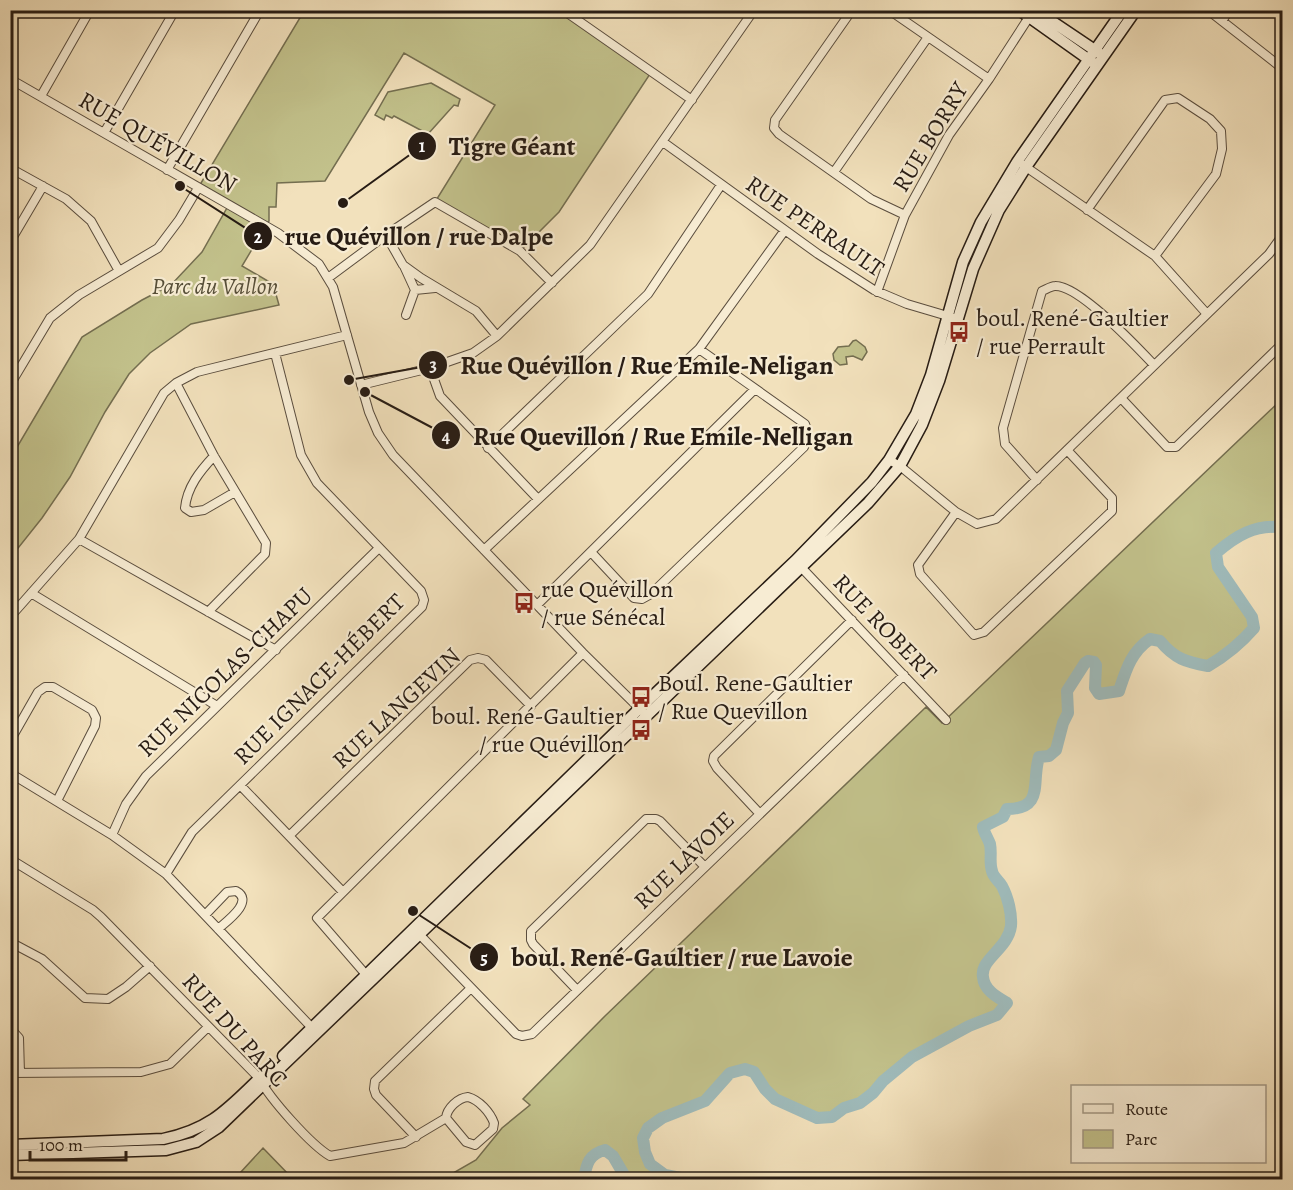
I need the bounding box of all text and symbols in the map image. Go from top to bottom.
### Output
street label: RUE BORRY [885,75,976,198]
street label: RUE QUÉVILLON [73,84,243,200]
callout: Tigre Géant [407,124,588,168]
text: Tigre Géant [449,129,576,164]
text: 1 [419,134,426,158]
street label: RUE PERRAULT [739,168,891,284]
callout: rue Quévillon / rue Dalpe [243,214,566,258]
text: rue Quévillon / rue Dalpe [284,219,554,254]
text: 2 [254,225,263,249]
park label: Parc du Vallon [152,270,279,302]
place label: boul. René-Gaultier / rue Perrault [976,302,1169,362]
bus stop icon: boul. René-Gaultier / rue Perrault [947,320,971,344]
callout: Rue Quévillon / Rue Emile-Neligan [418,343,845,387]
text: Rue Quévillon / Rue Emile-Neligan [460,348,834,383]
text: 3 [429,353,437,377]
callout: Rue Quevillon / Rue Emile-Nelligan [431,413,866,457]
text: Rue Quevillon / Rue Emile-Nelligan [473,419,853,454]
text: 4 [442,424,451,448]
street label: RUE ROBERT [826,567,944,687]
place label: rue Quévillon / rue Sénécal [541,573,673,633]
street label: RUE NICOLAS-CHAPU [131,580,319,764]
street label: RUE IGNACE-HÉBERT [226,586,412,772]
bus stop icon: rue Quévillon / rue Sénécal [512,591,536,615]
street label: RUE LANGEVIN [325,640,467,776]
place label: Boul. Rene-Gaultier / Rue Quevillon [658,667,853,727]
bus stop icon: Boul. Rene-Gaultier / Rue Quevillon [629,685,653,709]
place label: boul. René-Gaultier / rue Quévillon [431,700,624,760]
bus stop icon: boul. René-Gaultier / rue Quévillon [629,718,653,742]
street label: RUE LAVOIE [627,804,741,916]
callout: boul. René-Gaultier / rue Lavoie [469,935,865,979]
text: boul. René-Gaultier / rue Lavoie [510,940,853,975]
text: 5 [480,946,488,970]
street label: RUE DU PARC [175,966,295,1094]
legend [1071,1085,1266,1163]
text: Route [1125,1097,1168,1121]
scale bar [30,1124,126,1162]
text: Parc [1125,1127,1157,1151]
text: 100 m [39,1133,83,1157]

